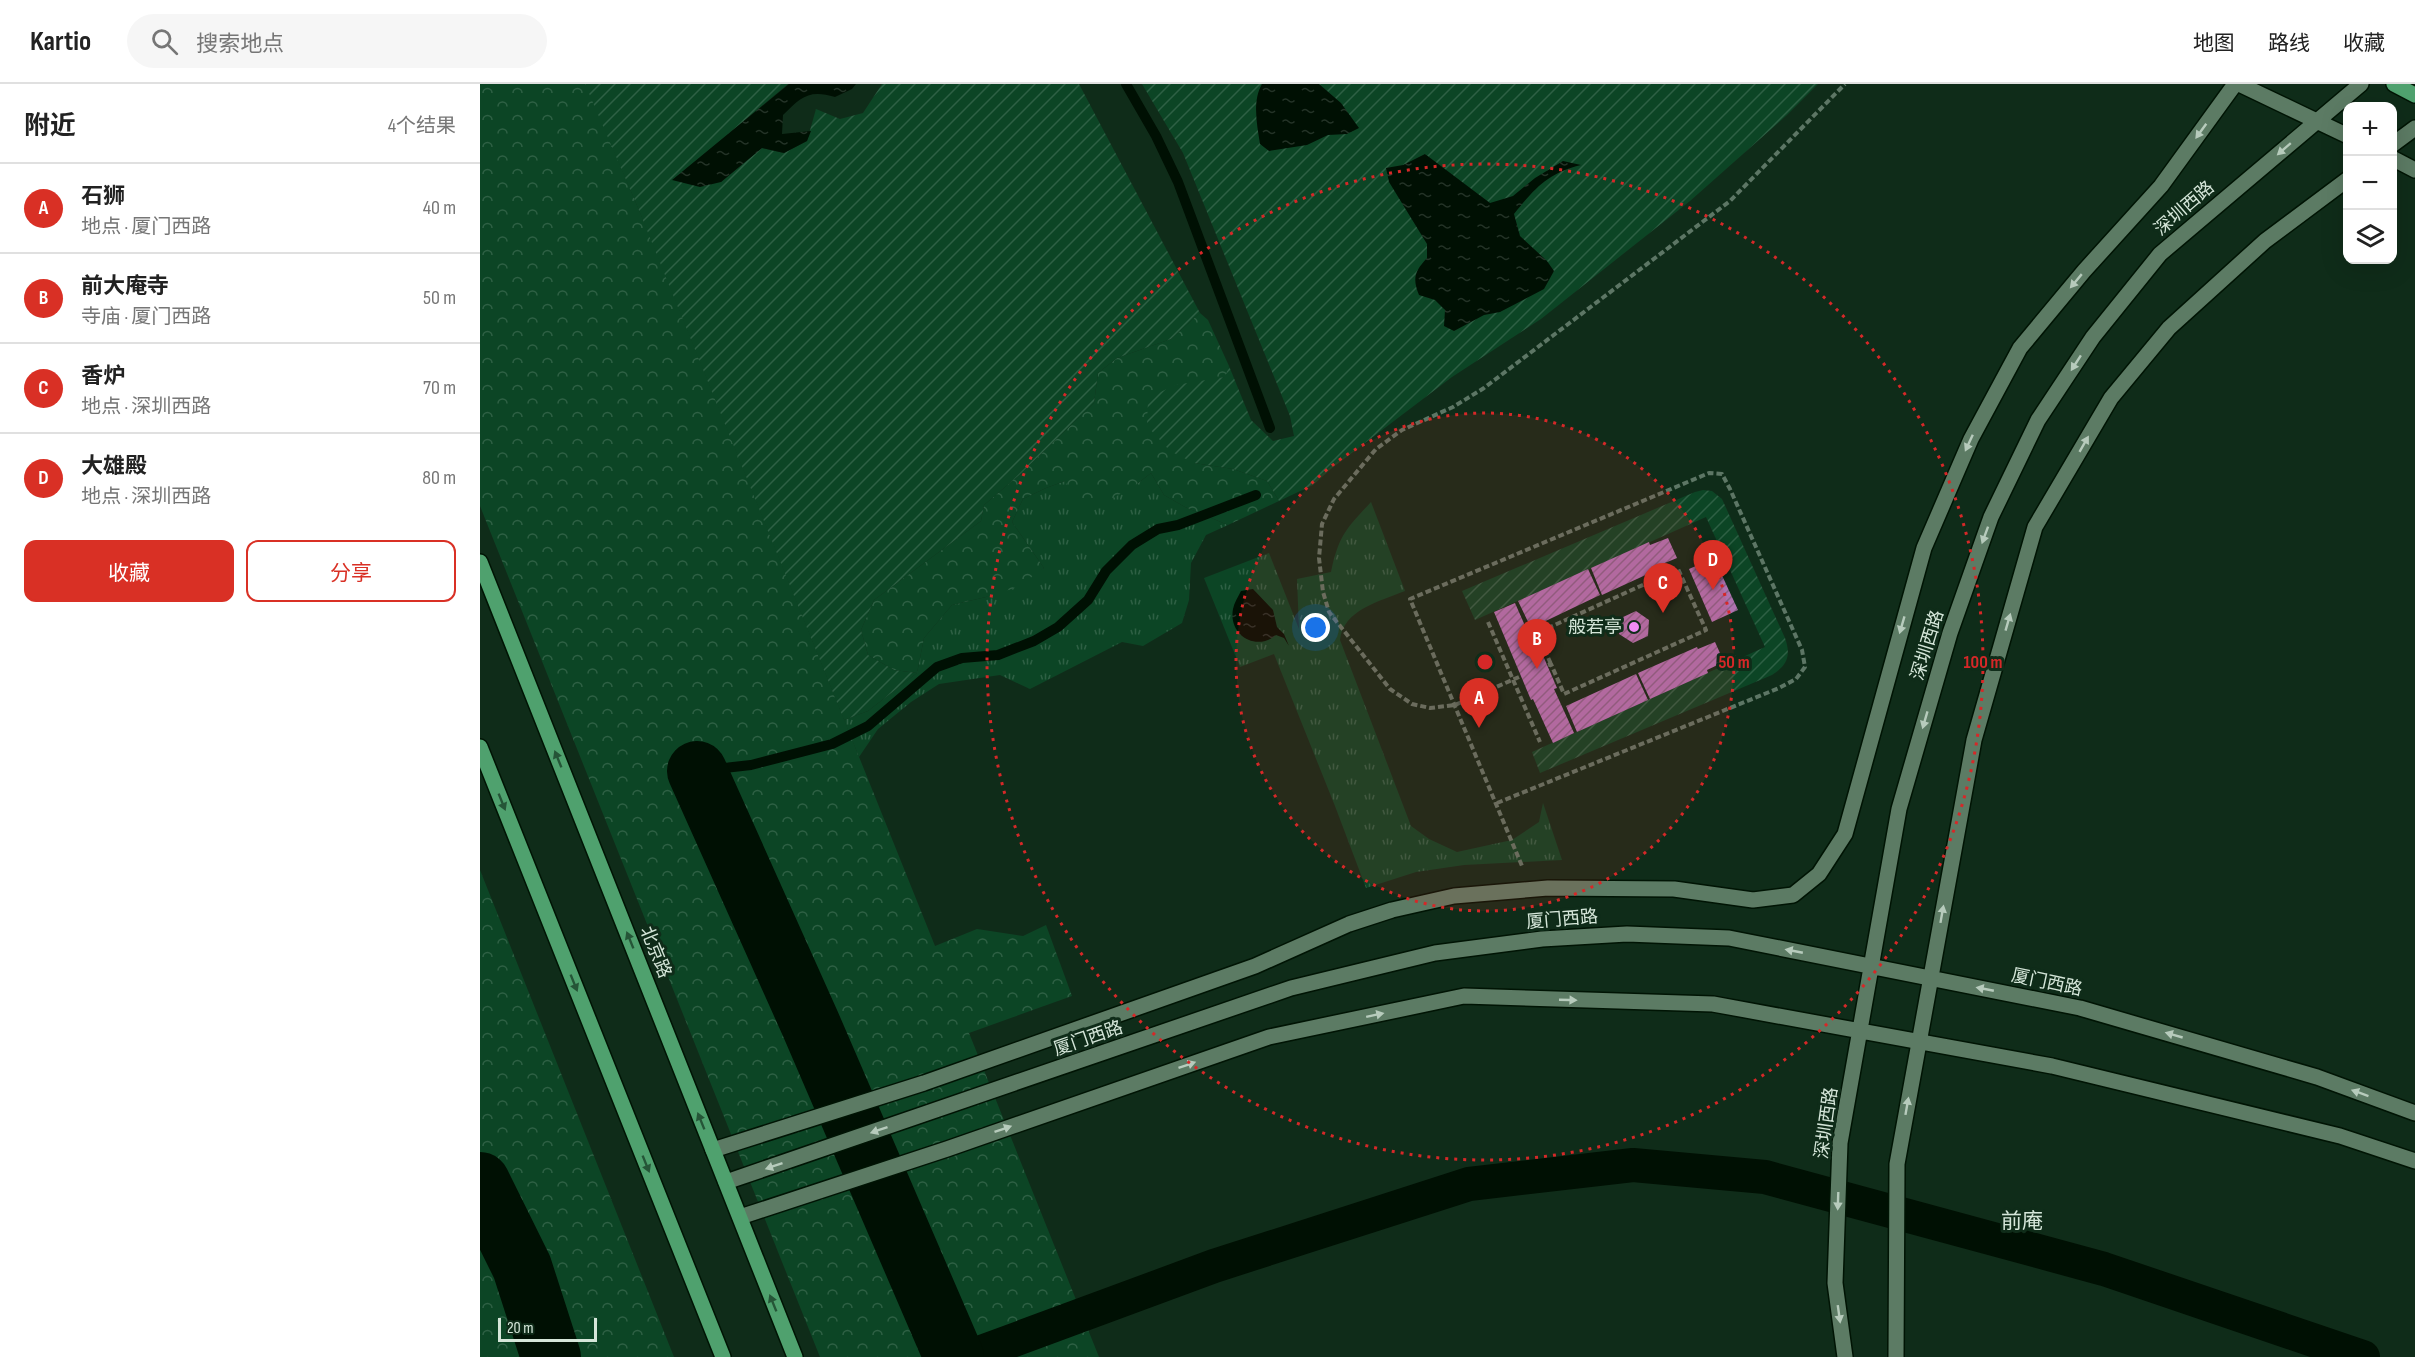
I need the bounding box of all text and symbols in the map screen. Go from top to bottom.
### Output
search box [127,14,547,68]
text: Kartio [30,25,91,58]
icon: search [148,25,181,58]
text: 搜索地点 [196,31,284,58]
text: 地图 [2193,31,2235,56]
text: 路线 [2268,31,2310,56]
text: 收藏 [2343,31,2385,56]
map controls [2343,102,2397,264]
button: + [2343,102,2397,156]
text: 附近 [24,111,76,142]
text: 4个结果 [388,114,456,138]
one-way arrow [2195,123,2207,139]
one-way arrow [2276,142,2292,155]
button: − [2343,156,2397,210]
street label: 深圳西路 [2150,177,2218,240]
text: 石狮 [81,183,125,210]
text: A [39,196,48,220]
text: 40 m [423,196,456,220]
button: layers [2343,210,2397,264]
text: 地点 · 厦门西路 [81,215,211,239]
text: 前大庵寺 [81,273,169,300]
one-way arrow [2070,273,2083,288]
text: B [39,286,48,310]
text: 50 m [423,286,456,310]
text: 寺庙 · 厦门西路 [81,305,211,329]
one-way arrow [2071,355,2082,371]
text: 香炉 [81,363,125,390]
text: C [38,376,49,400]
text: 70 m [423,376,456,400]
text: 地点 · 深圳西路 [81,395,211,419]
one-way arrow [1965,434,1974,451]
one-way arrow [2079,435,2089,452]
text: 大雄殿 [81,453,147,480]
text: D [38,466,49,490]
text: 80 m [422,466,456,490]
text: 地点 · 深圳西路 [81,485,211,509]
one-way arrow [1980,526,1990,544]
button: 收藏 [24,540,234,602]
button: 分享 [246,540,456,602]
pin: D [1694,540,1732,590]
pin: C [1644,564,1682,613]
street label: 深圳西路 [1907,608,1948,683]
your location [1301,613,1330,642]
one-way arrow [2004,613,2013,631]
one-way arrow [1897,616,1906,634]
place label: 般若亭 [1568,617,1622,638]
pin: B [1518,620,1556,669]
marker: 般若亭 [1627,620,1641,634]
centre of rings [1475,652,1495,672]
text: 50 m [1718,652,1750,673]
text: 100 m [1964,652,2003,673]
pin: A [1460,678,1498,728]
one-way arrow [1920,711,1929,729]
one-way arrow [553,750,562,768]
one-way arrow [498,793,507,811]
one-way arrow [1938,905,1947,924]
street label: 厦门西路 [1525,906,1599,933]
street label: 北京路 [636,923,675,981]
one-way arrow [625,931,634,949]
one-way arrow [1784,946,1803,955]
street label: 厦门西路 [2009,965,2084,1000]
one-way arrow [570,974,579,992]
one-way arrow [1975,984,1994,993]
one-way arrow [1558,995,1577,1004]
one-way arrow [1365,1010,1384,1019]
street label: 厦门西路 [1051,1017,1126,1060]
one-way arrow [2165,1030,2183,1039]
one-way arrow [1178,1060,1196,1070]
street label: 深圳西路 [1811,1086,1842,1160]
one-way arrow [2351,1088,2369,1098]
one-way arrow [1903,1097,1912,1116]
one-way arrow [696,1112,706,1130]
one-way arrow [994,1124,1012,1134]
one-way arrow [870,1126,888,1136]
one-way arrow [642,1155,651,1173]
one-way arrow [765,1162,783,1171]
one-way arrow [1833,1192,1843,1211]
district label: 前庵 [2001,1209,2043,1234]
one-way arrow [768,1293,778,1311]
one-way arrow [1835,1305,1844,1324]
scale bar [498,1315,597,1342]
text: 20 m [507,1319,534,1338]

